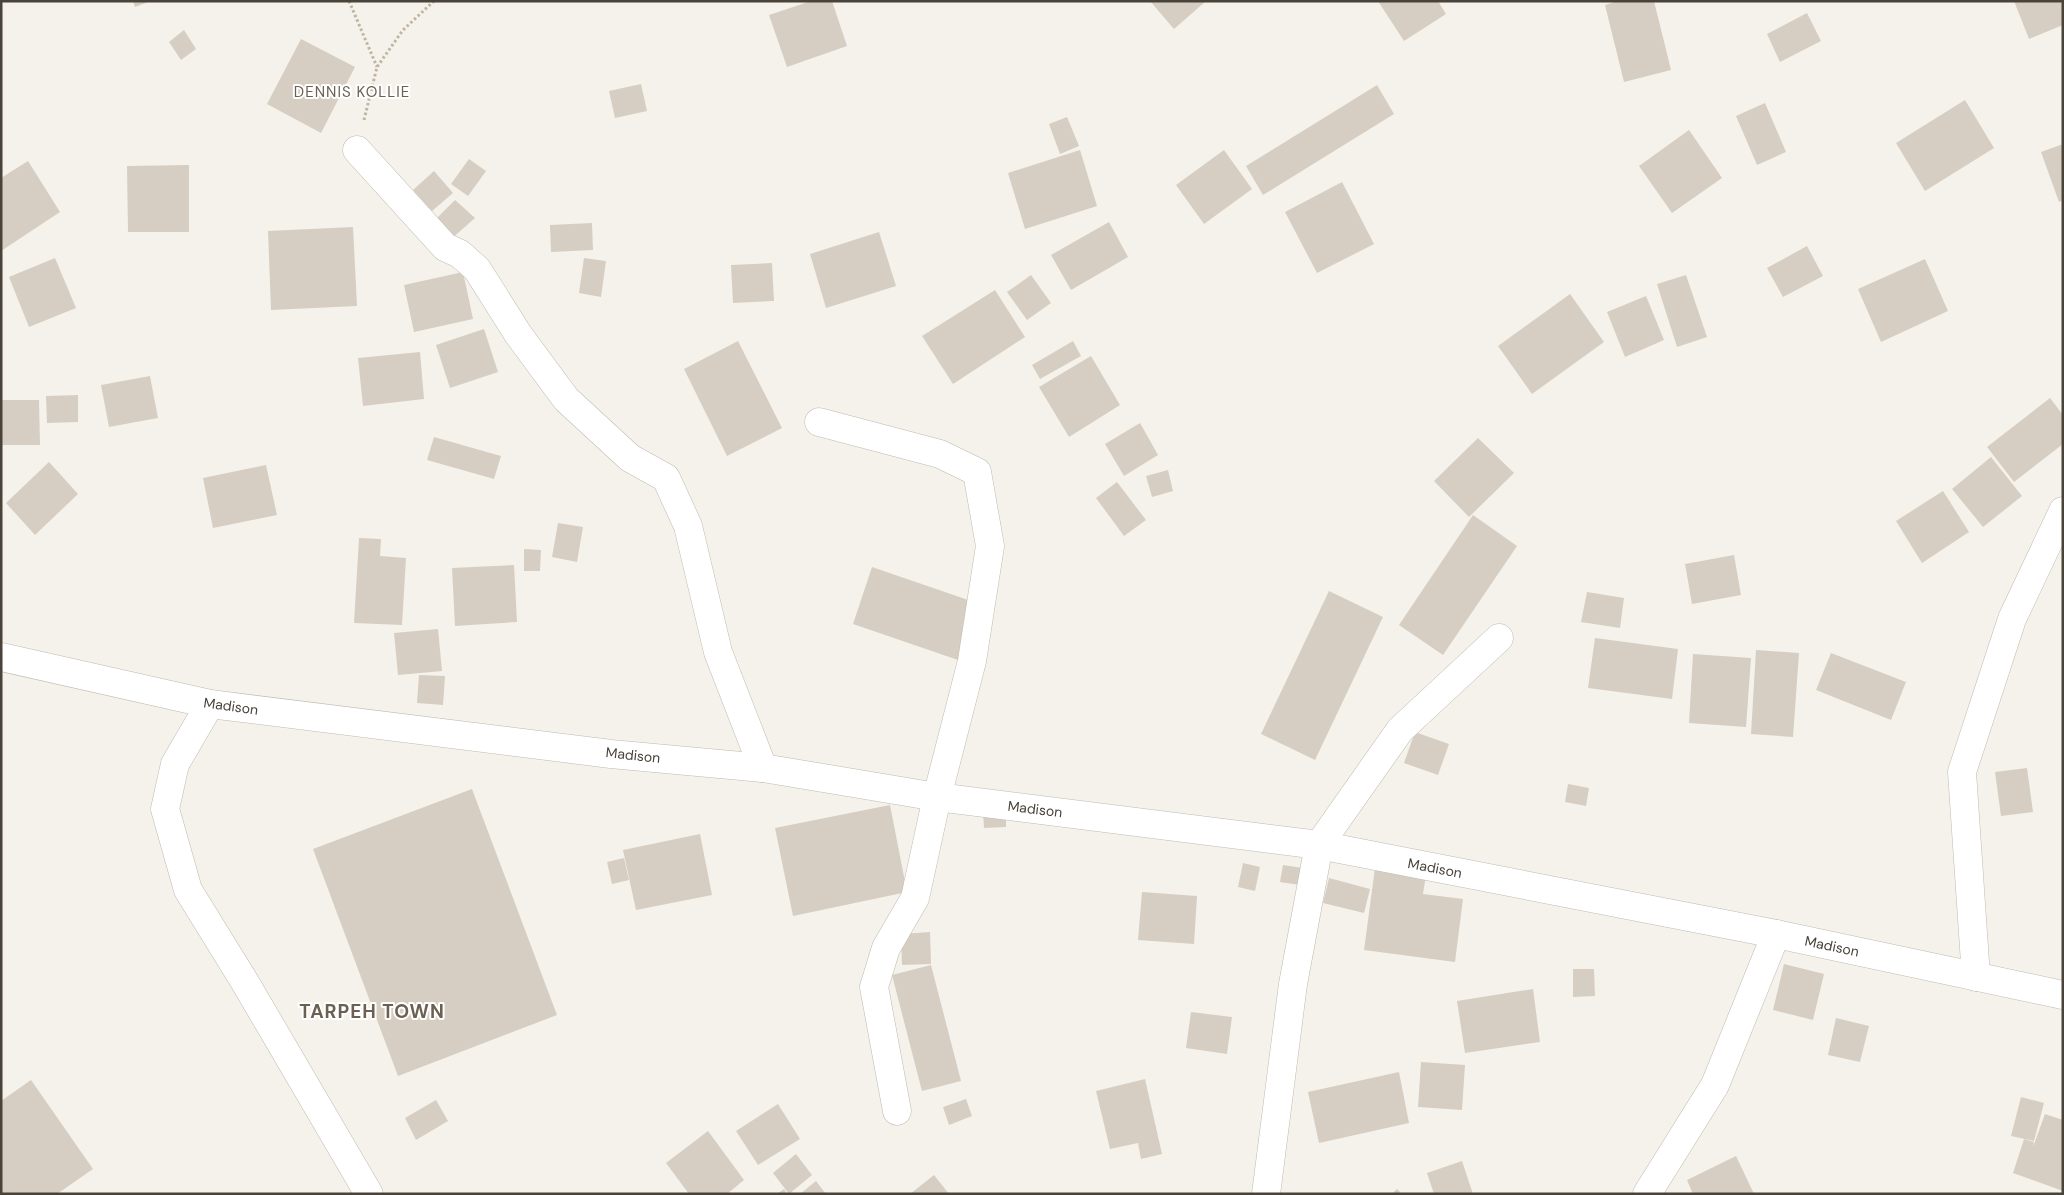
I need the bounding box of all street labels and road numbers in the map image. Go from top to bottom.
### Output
street label: Madison [203,693,259,719]
street label: Madison [605,743,661,767]
street label: Madison [1007,797,1063,821]
street label: Madison [1406,854,1464,882]
street label: Madison [1803,931,1861,961]

